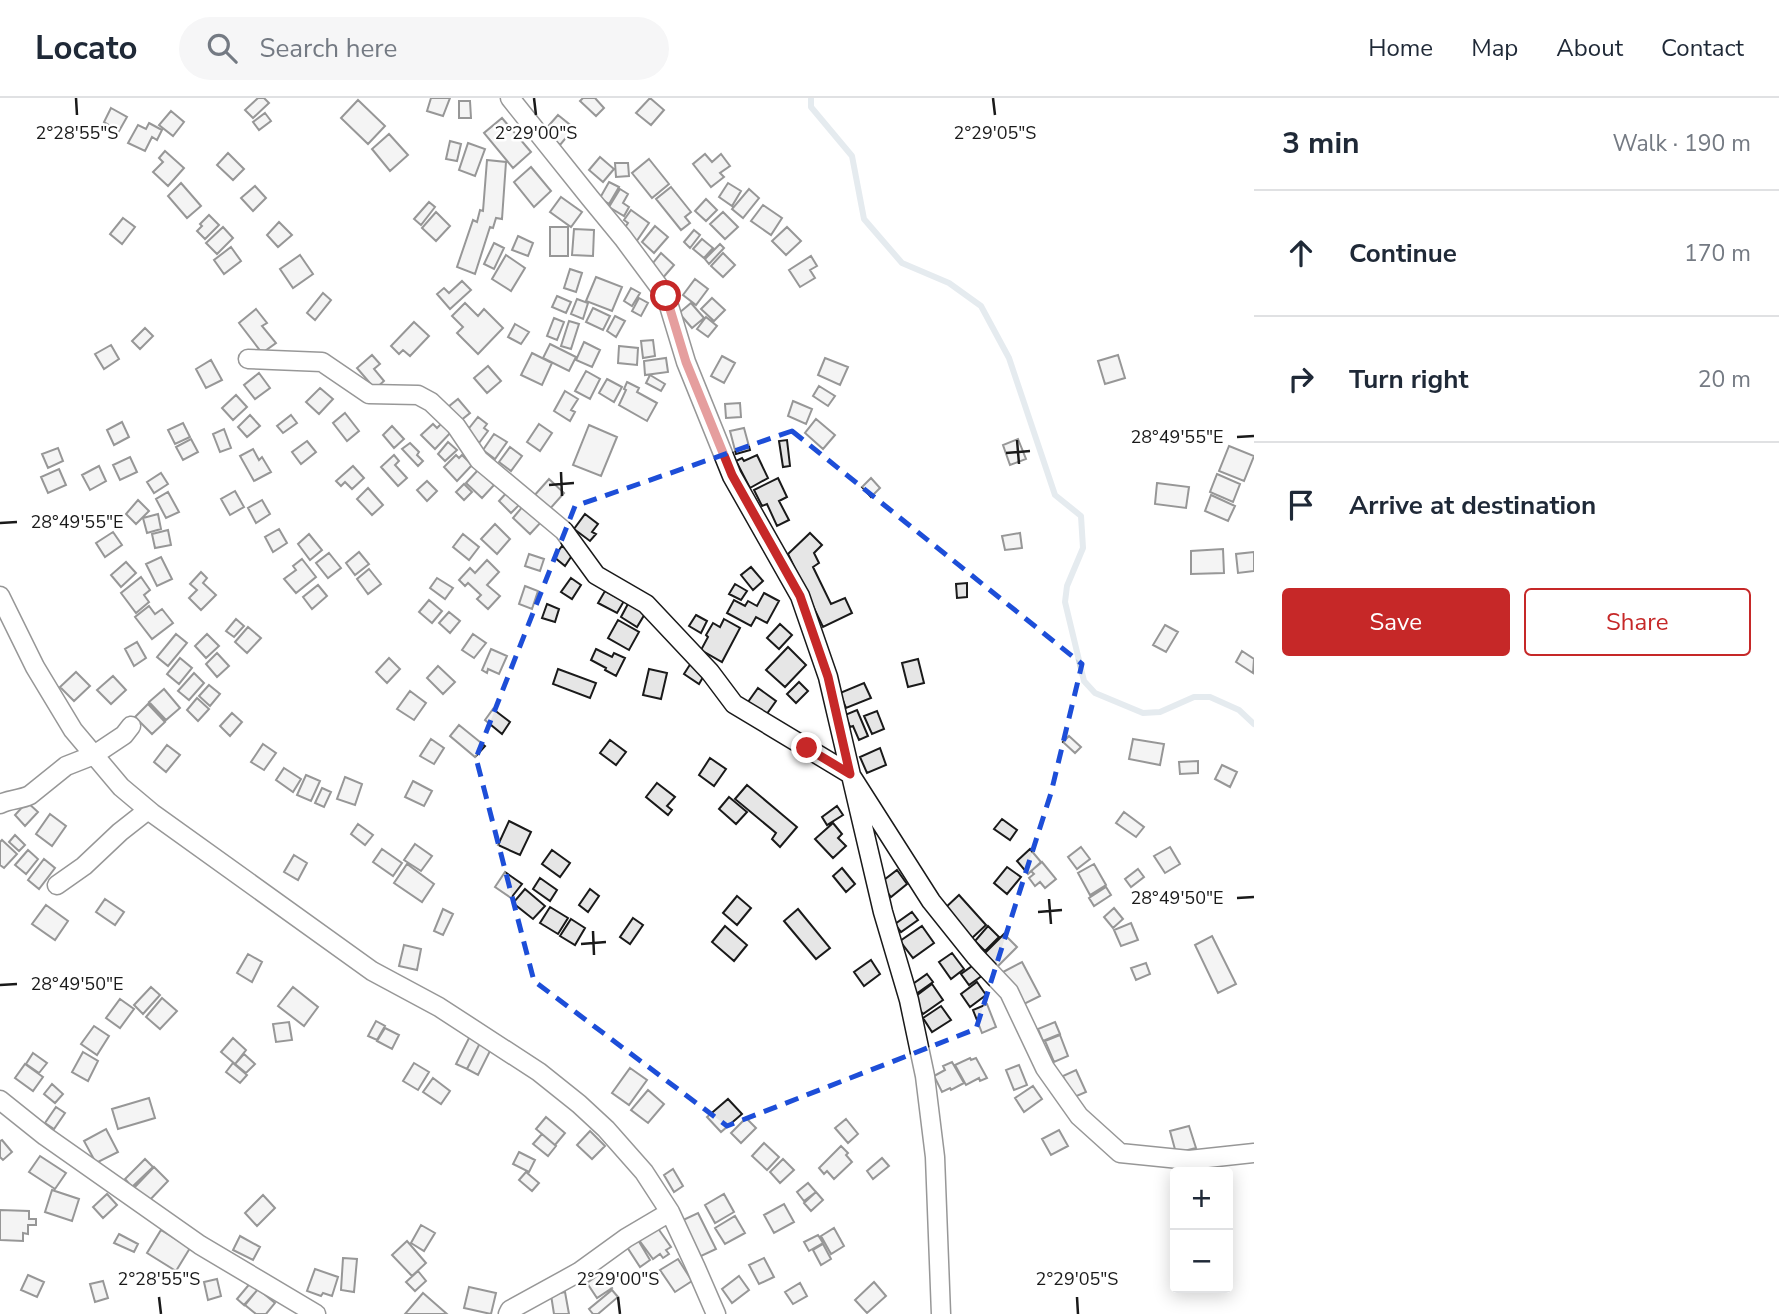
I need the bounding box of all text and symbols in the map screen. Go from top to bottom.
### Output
search box [179,17,669,80]
text: Locato [35,26,137,71]
icon: search [203,29,241,67]
text: Search here [259,31,397,66]
text: Home [1368,32,1433,64]
text: Map [1471,32,1518,64]
text: About [1556,32,1623,64]
text: Contact [1661,32,1744,64]
text: 2°28'55"S [36,121,118,145]
text: 2°29'00"S [495,121,577,145]
text: 2°29'05"S [954,121,1036,145]
text: 3 min [1282,123,1360,164]
text: Walk · 190 m [1612,128,1751,159]
icon: ahead [1282,234,1320,272]
text: Continue [1349,236,1457,271]
text: 170 m [1684,238,1751,269]
route start [650,280,681,311]
icon: right [1282,360,1320,398]
text: Turn right [1349,362,1468,397]
text: 20 m [1698,364,1751,395]
text: 28°49'55"E [1131,425,1224,449]
icon: arrive [1282,486,1320,524]
text: Arrive at destination [1349,488,1596,523]
text: 28°49'55"E [31,510,124,534]
button: Save [1282,588,1510,656]
button: Share [1524,588,1751,656]
route end [791,732,822,763]
text: 28°49'50"E [1131,886,1224,910]
text: 28°49'50"E [31,972,124,996]
map controls [1170,1167,1233,1293]
button: + [1170,1167,1233,1230]
button: − [1170,1230,1233,1293]
text: 2°28'55"S [118,1267,200,1291]
text: 2°29'00"S [577,1267,659,1291]
text: 2°29'05"S [1036,1267,1118,1291]

